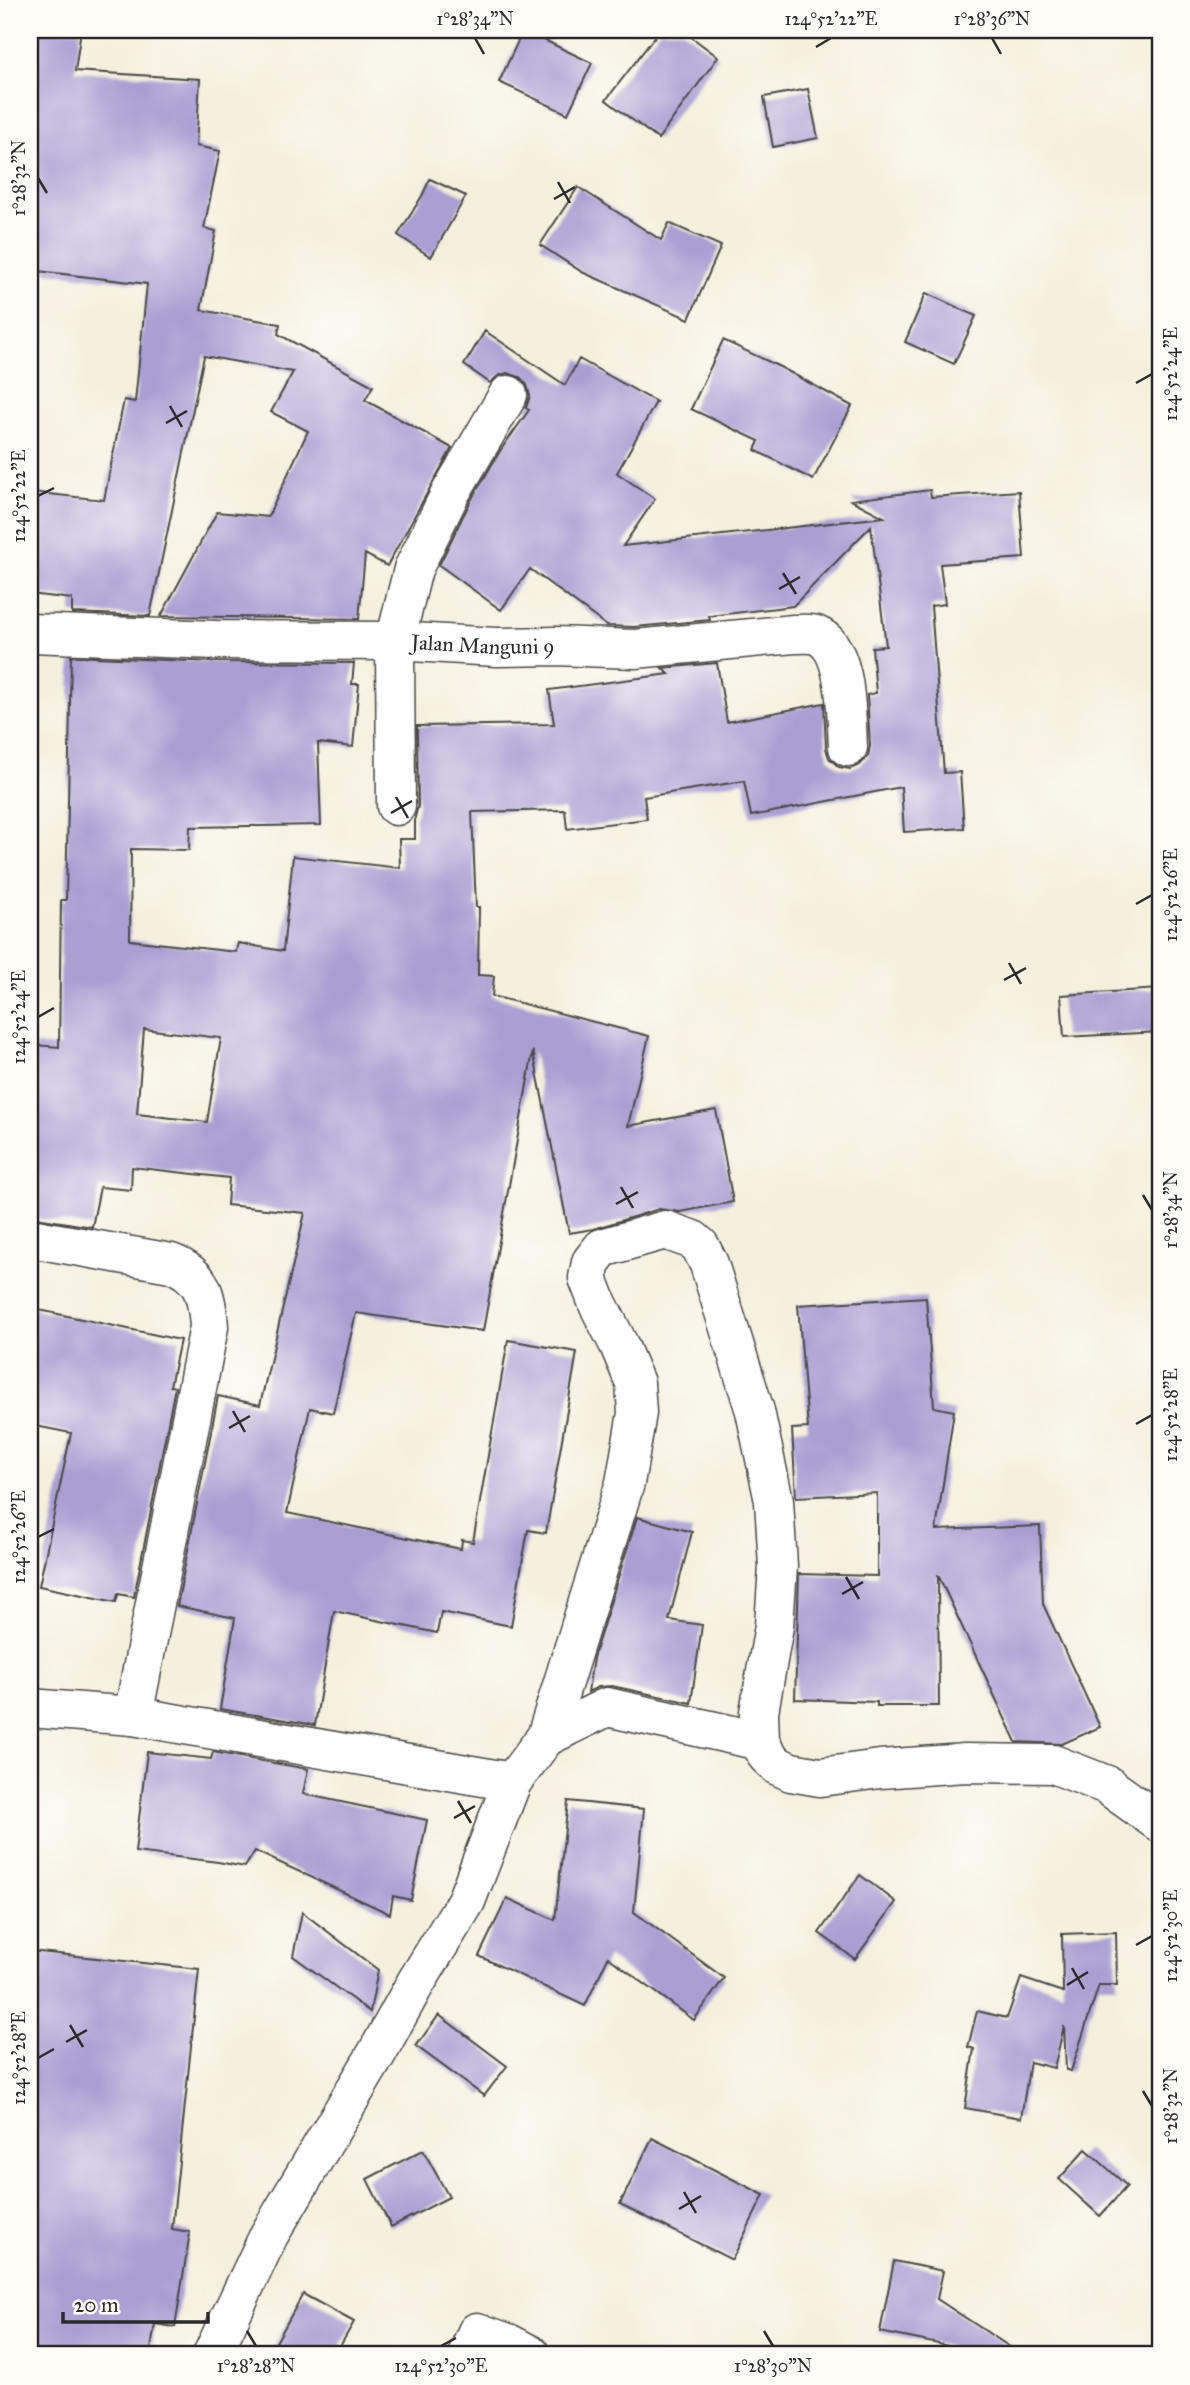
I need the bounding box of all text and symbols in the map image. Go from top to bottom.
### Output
text: 1°28'34"N [436,8,514,30]
text: 124°52'22"E [784,8,878,30]
text: 1°28'36"N [954,8,1030,30]
text: 1°28'32"N [8,140,30,216]
text: 124°52'24"E [1160,327,1182,421]
text: 124°52'22"E [8,449,30,543]
street label: Jalan Manguni 9 [408,629,555,660]
text: 124°52'26"E [1160,848,1182,942]
text: 124°52'24"E [8,970,30,1064]
text: 1°28'34"N [1160,1171,1182,1249]
text: 124°52'28"E [1160,1368,1182,1462]
text: 124°52'26"E [8,1490,30,1584]
text: 124°52'30"E [1160,1889,1182,1983]
text: 124°52'28"E [8,2011,30,2105]
text: 1°28'32"N [1160,2068,1182,2144]
scale bar [63,2280,208,2324]
text: 20 m [74,2292,119,2318]
text: 1°28'28"N [217,2355,295,2377]
text: 124°52'30"E [394,2355,488,2377]
text: 1°28'30"N [734,2355,812,2377]

